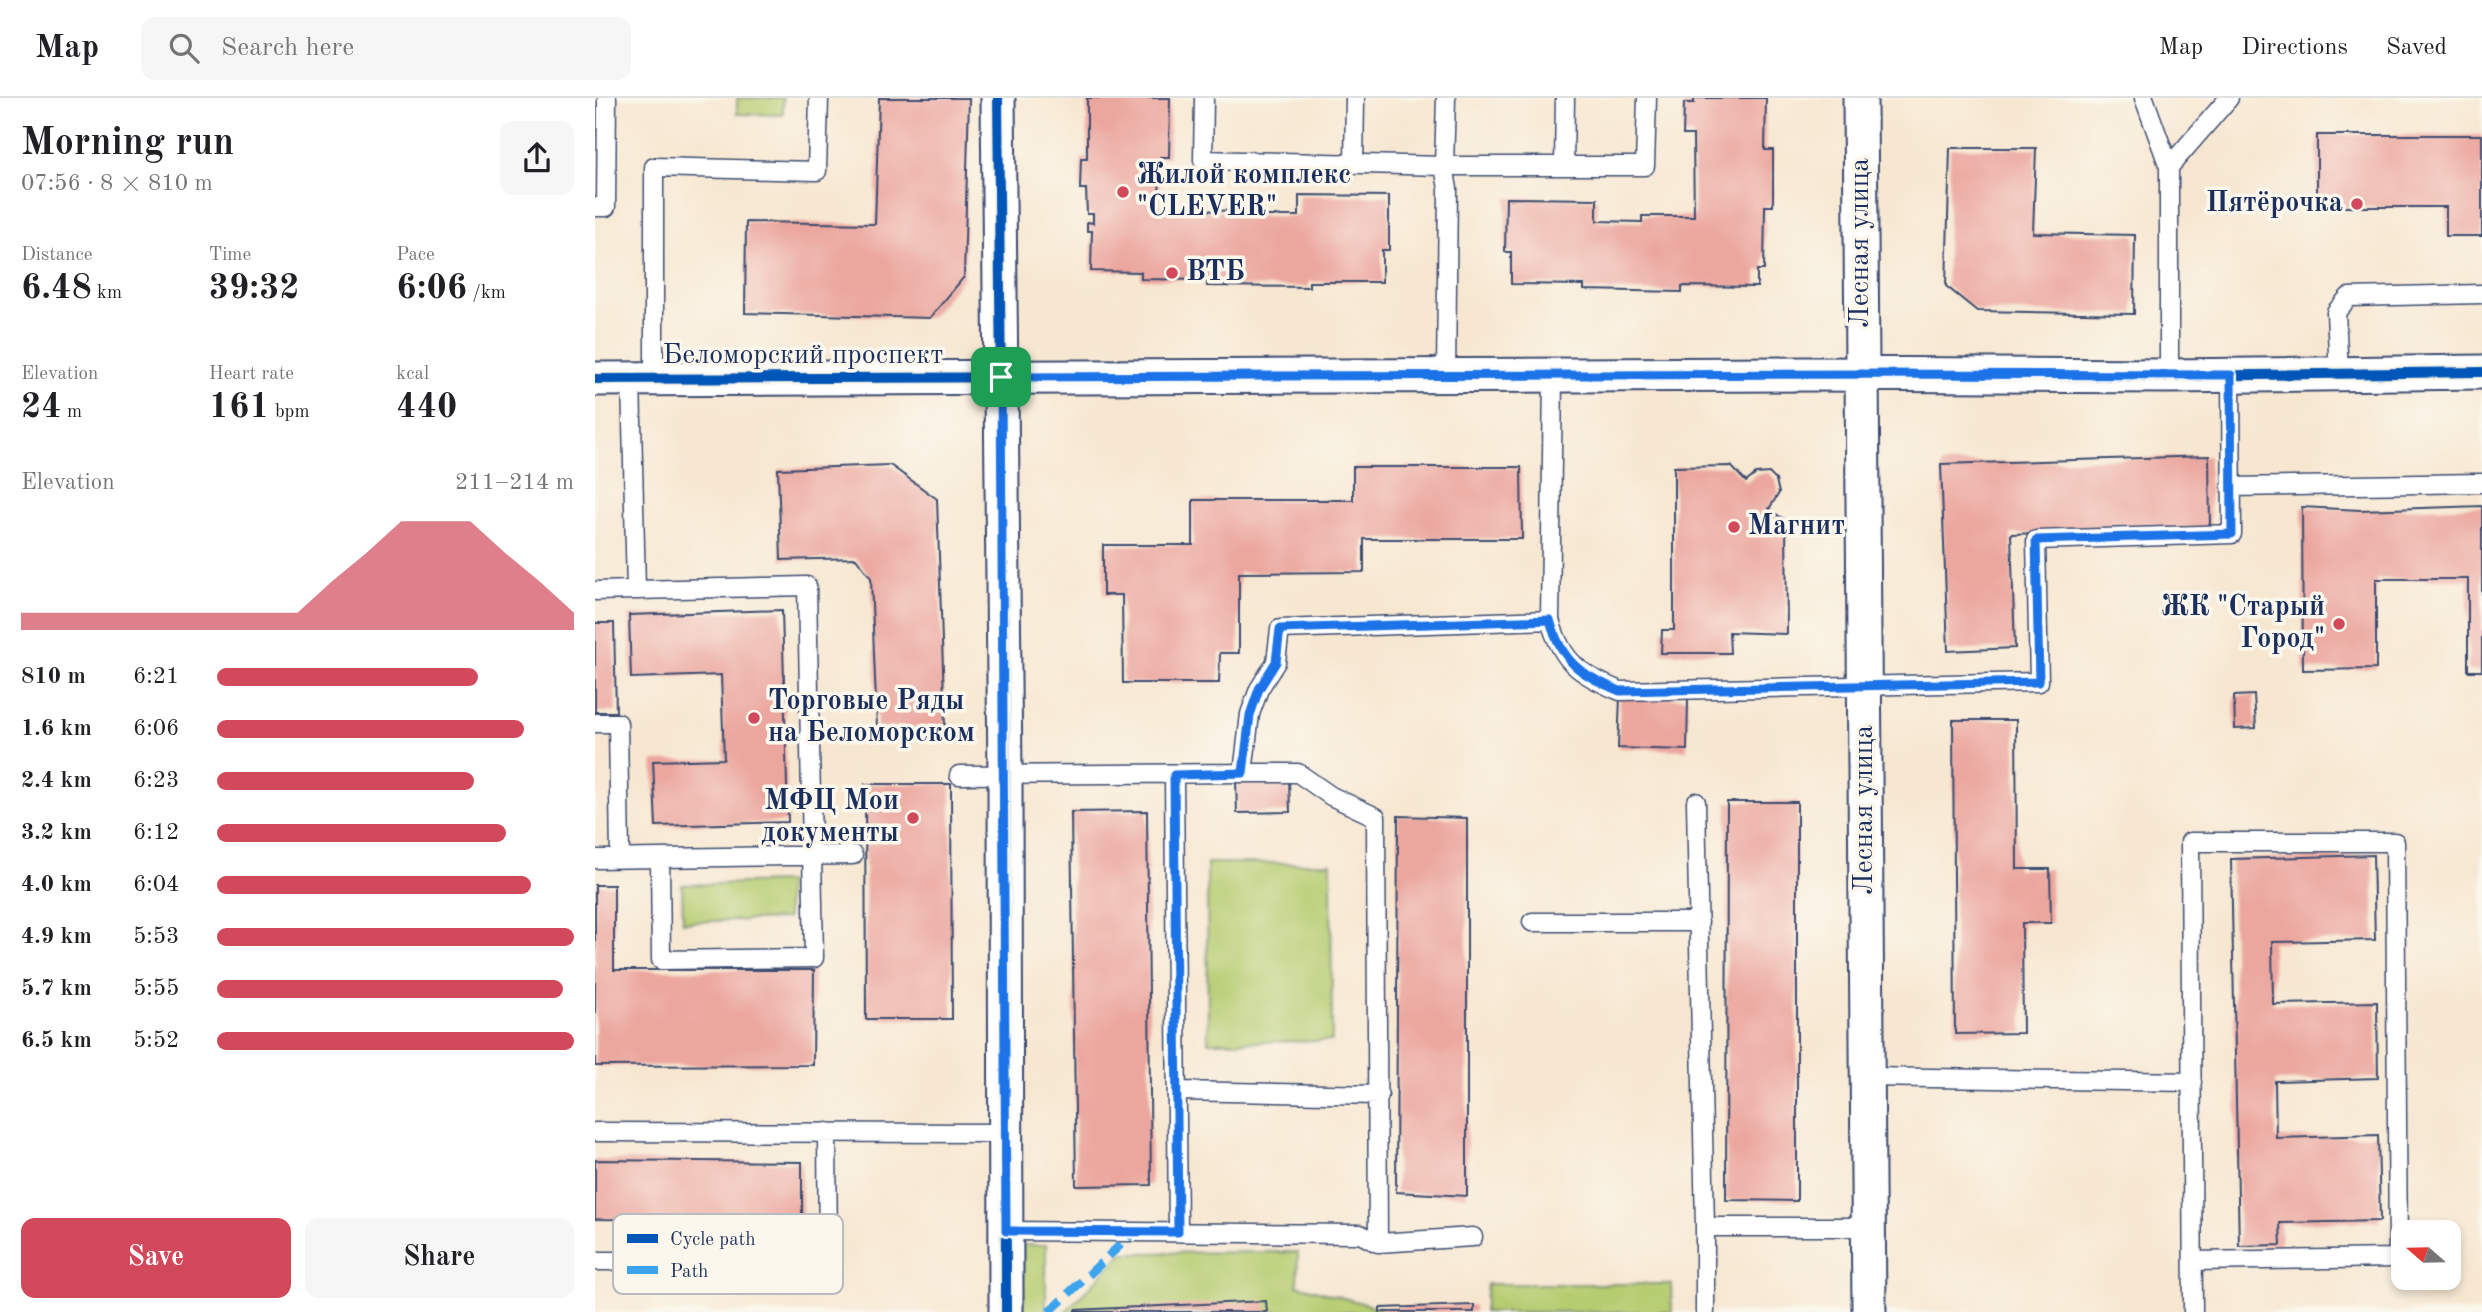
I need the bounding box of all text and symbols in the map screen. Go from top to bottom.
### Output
search box [141,17,631,80]
icon: search [165,29,203,67]
text: Map [35,32,99,65]
text: Search here [221,35,354,61]
text: Map [2159,36,2203,60]
text: Directions [2241,36,2348,60]
text: Saved [2386,36,2447,60]
button: share [500,121,574,195]
text: Morning run [21,125,234,163]
street label: Лесная улица [1847,158,1875,328]
place label: Жилой комплекс "СLEVER" [1137,161,1351,222]
text: 07:56 · 8 × 810 m [21,172,213,195]
marker: Жилой комплекс "СLEVER" [1115,184,1131,200]
place label: Пятёрочка [2206,190,2343,218]
marker: Пятёрочка [2349,196,2365,212]
text: Distance [21,246,93,265]
text: Time [209,246,251,265]
text: Pace [396,246,435,265]
place label: ВТБ [1186,259,1245,287]
marker: ВТБ [1164,265,1180,281]
text: 6.48 [21,271,92,306]
text: 39:32 [209,271,300,306]
text: 6:06 [396,271,467,306]
text: km [92,284,122,303]
text: /km [467,284,506,303]
street label: Беломорский проспект [663,342,943,370]
pin [971,347,1031,407]
icon: arrive [982,358,1020,396]
text: Elevation [21,365,98,384]
text: Heart rate [209,365,294,384]
text: kcal [396,365,429,384]
text: 24 [21,390,62,425]
text: 161 [209,390,270,425]
text: 440 [396,390,457,425]
text: m [62,403,82,422]
text: bpm [270,403,310,422]
text: Elevation [21,471,115,494]
text: 211–214 m [455,471,574,494]
place label: Магнит [1748,513,1845,541]
marker: Магнит [1726,519,1742,535]
place label: ЖК "Старый Город" [2161,593,2325,654]
marker: ЖК "Старый Город" [2331,616,2347,632]
text: 810 m [21,665,86,688]
text: 6:21 [133,665,179,688]
place label: Торговые Ряды на Беломорском [768,688,975,748]
marker: Торговые Ряды на Беломорском [746,710,762,726]
text: 1.6 km [21,717,92,740]
text: 6:06 [133,717,179,740]
street label: Лесная улица [1851,725,1879,895]
text: 2.4 km [21,769,92,792]
text: 6:23 [133,769,179,792]
place label: МФЦ Мои документы [761,788,899,848]
marker: МФЦ Мои документы [905,810,921,826]
text: 3.2 km [21,821,92,844]
text: 6:12 [133,821,179,844]
text: 4.0 km [21,873,92,896]
text: 6:04 [133,873,179,896]
text: 4.9 km [21,925,92,948]
text: 5:53 [133,925,179,948]
text: 5.7 km [21,977,92,1000]
text: 5:55 [133,977,179,1000]
text: 6.5 km [21,1029,92,1052]
text: 5:52 [133,1029,179,1052]
legend [613,1214,843,1294]
button: Save [21,1218,291,1298]
button: Share [305,1218,574,1298]
north arrow [2391,1220,2461,1290]
map controls [2391,1220,2461,1290]
text: Cycle path [670,1231,756,1250]
text: Path [670,1263,708,1282]

